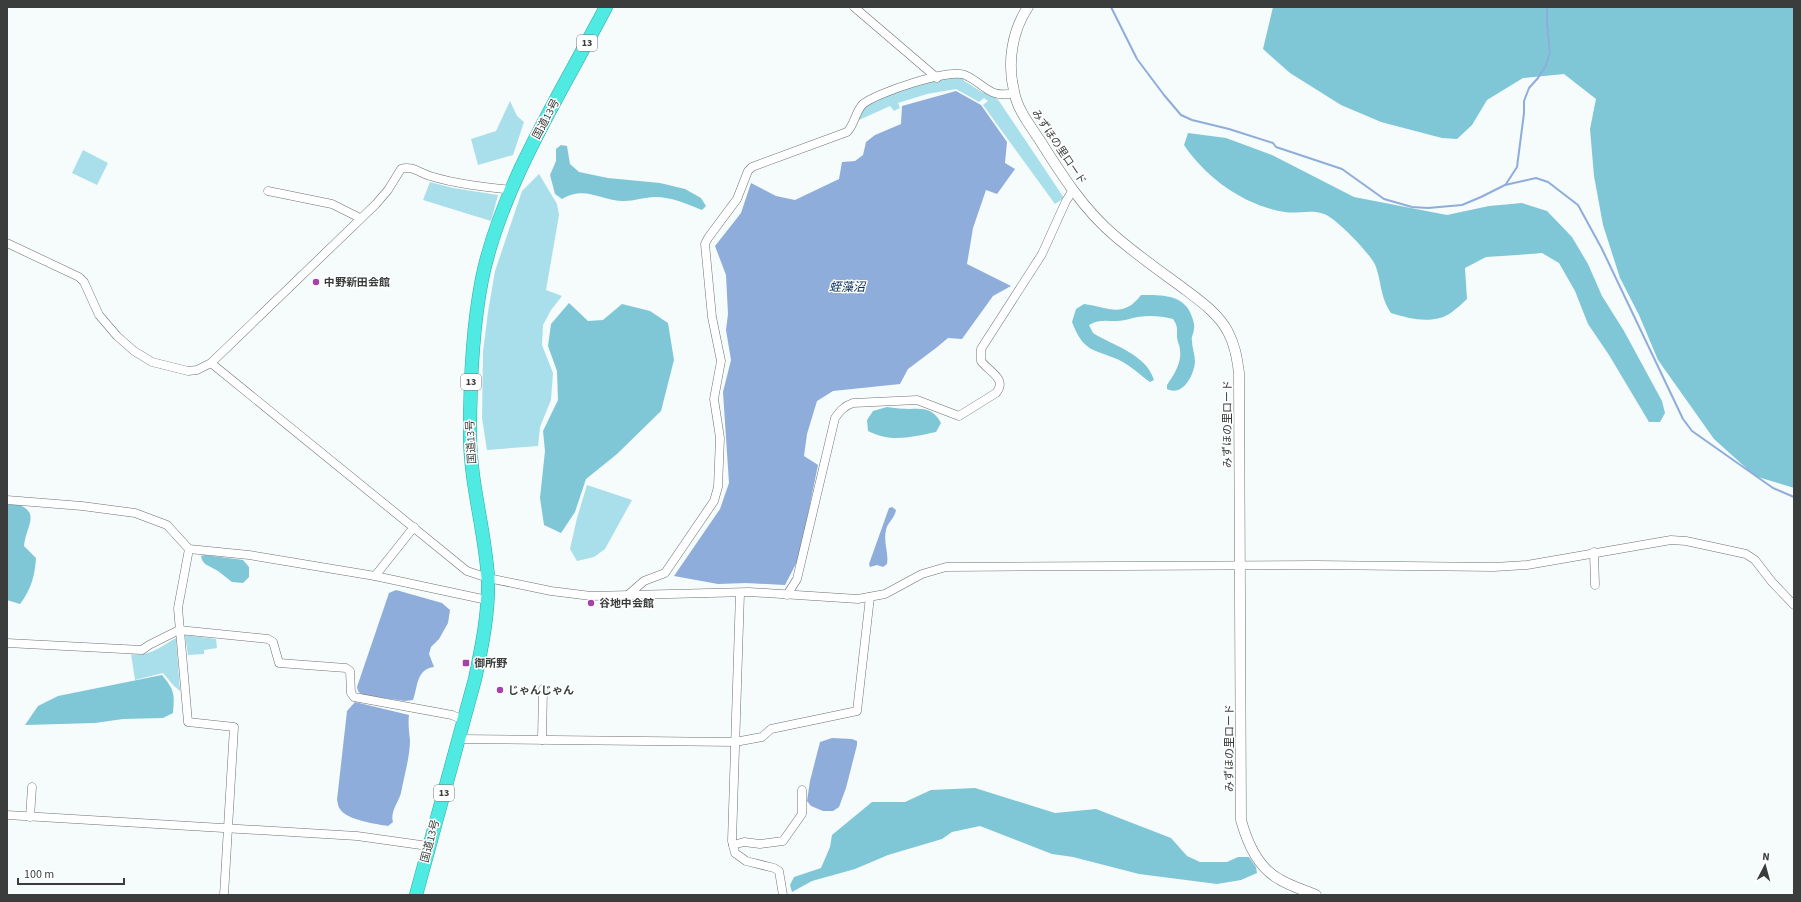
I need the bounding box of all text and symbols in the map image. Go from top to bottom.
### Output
road number: 13 [577,35,597,51]
street label: 国道13号 [529,96,563,142]
street label: みずほの里ロード [1028,106,1090,188]
place label: 中野新田会館 [324,275,390,290]
marker: 中野新田会館 [311,277,321,287]
water label: 蛭藻沼 [829,279,867,296]
road number: 13 [461,374,481,390]
street label: みずほの里ロード [1220,380,1235,468]
street label: 国道13号 [462,420,480,464]
place label: 谷地中会館 [599,596,654,611]
marker: 谷地中会館 [586,598,596,608]
place label: 御所野 [474,656,508,671]
marker: 御所野 [461,658,471,668]
place label: じゃんじゃん [508,683,574,698]
marker: じゃんじゃん [495,685,505,695]
street label: みずほの里ロード [1222,704,1237,792]
road number: 13 [434,785,454,801]
street label: 国道13号 [417,818,443,864]
north arrow [1745,846,1785,886]
text: N [1762,849,1770,864]
scale bar [18,860,124,886]
text: 100 m [24,866,54,883]

